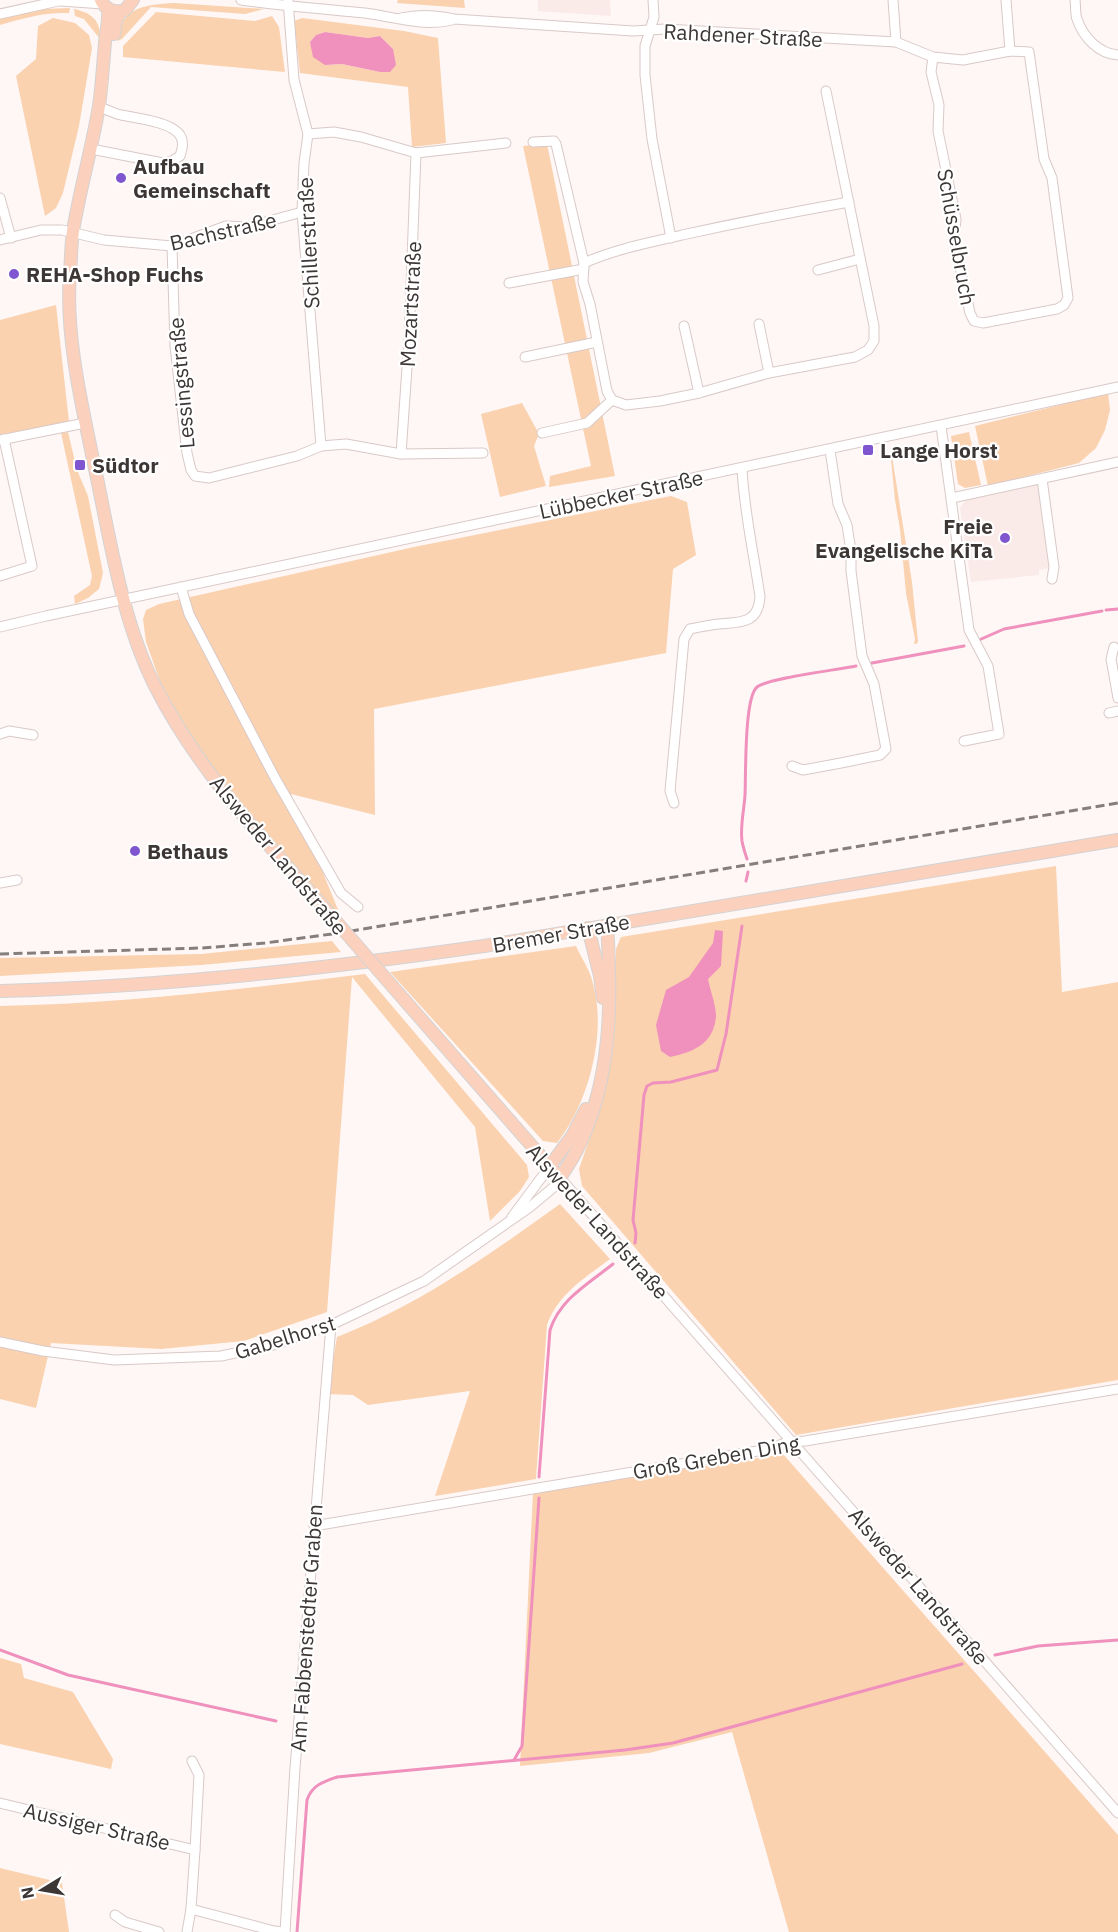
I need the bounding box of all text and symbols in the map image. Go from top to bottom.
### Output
street label: Rahdener Straße [663,17,823,53]
place label: Aufbau Gemeinschaft [133,152,271,204]
street label: Schüsselbruch [931,166,983,308]
marker: Aufbau Gemeinschaft [114,171,128,185]
street label: Schillerstraße [291,176,325,310]
street label: Bachstraße [167,205,279,257]
street label: Mozartstraße [393,240,427,368]
place label: REHA-Shop Fuchs [26,260,204,288]
marker: REHA-Shop Fuchs [7,267,21,281]
street label: Lessingstraße [161,316,201,450]
place label: Lange Horst [880,436,998,464]
marker: Lange Horst [861,443,875,457]
place label: Südtor [92,451,159,479]
marker: Südtor [73,458,87,472]
street label: Lübbecker Straße [536,463,706,525]
place label: Freie Evangelische KiTa [815,512,993,564]
marker: Freie Evangelische KiTa [998,531,1012,545]
street label: Alsweder Landstraße [204,769,354,941]
place label: Bethaus [147,837,228,865]
marker: Bethaus [128,844,142,858]
street label: Bremer Straße [490,907,632,959]
street label: Alsweder Landstraße [521,1137,675,1305]
street label: Gabelhorst [231,1308,339,1366]
street label: Groß Greben Ding [630,1429,802,1485]
street label: Alsweder Landstraße [843,1501,995,1671]
street label: Am Fabbenstedter Graben [283,1503,329,1753]
street label: Aussiger Straße [21,1796,173,1856]
north arrow [12,1860,72,1920]
text: N [16,1885,38,1900]

